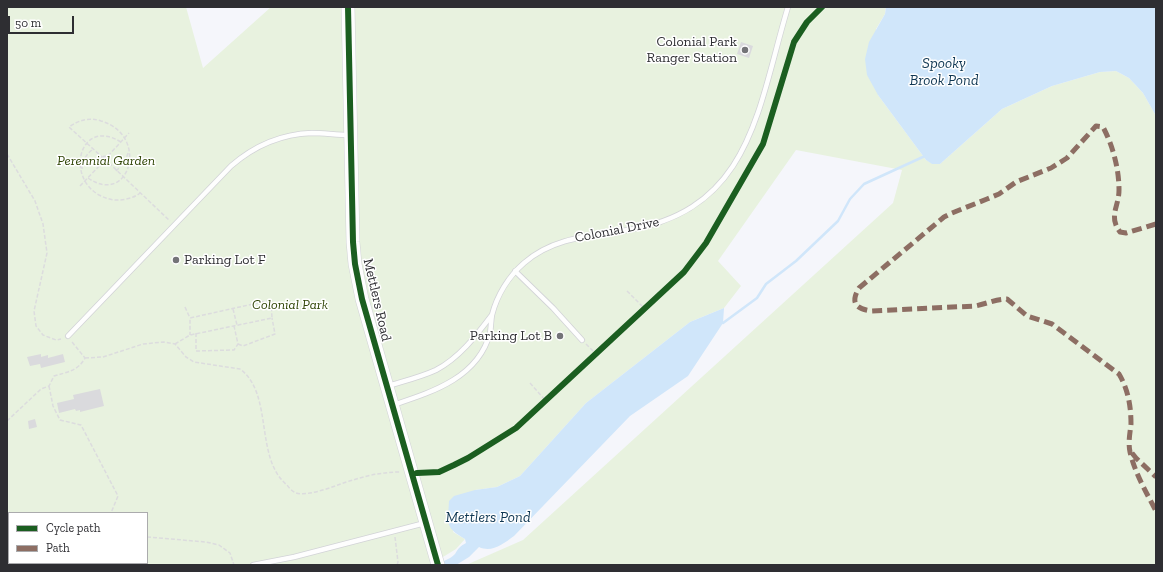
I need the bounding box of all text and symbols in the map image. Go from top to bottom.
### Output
scale bar [10,8,76,34]
text: 50 m [15,16,41,30]
place label: Colonial Park Ranger Station [647,34,737,66]
marker: Colonial Park Ranger Station [740,45,750,55]
water label: Spooky Brook Pond [909,55,979,90]
park label: Perennial Garden [57,153,155,169]
street label: Colonial Drive [573,214,661,246]
place label: Parking Lot F [184,252,266,268]
marker: Parking Lot F [171,255,181,265]
street label: Mettlers Road [359,257,395,343]
park label: Colonial Park [252,297,328,313]
place label: Parking Lot B [470,328,552,344]
marker: Parking Lot B [555,331,565,341]
water label: Mettlers Pond [445,509,531,527]
legend [8,512,148,564]
text: Cycle path [46,521,100,535]
text: Path [46,541,70,555]

